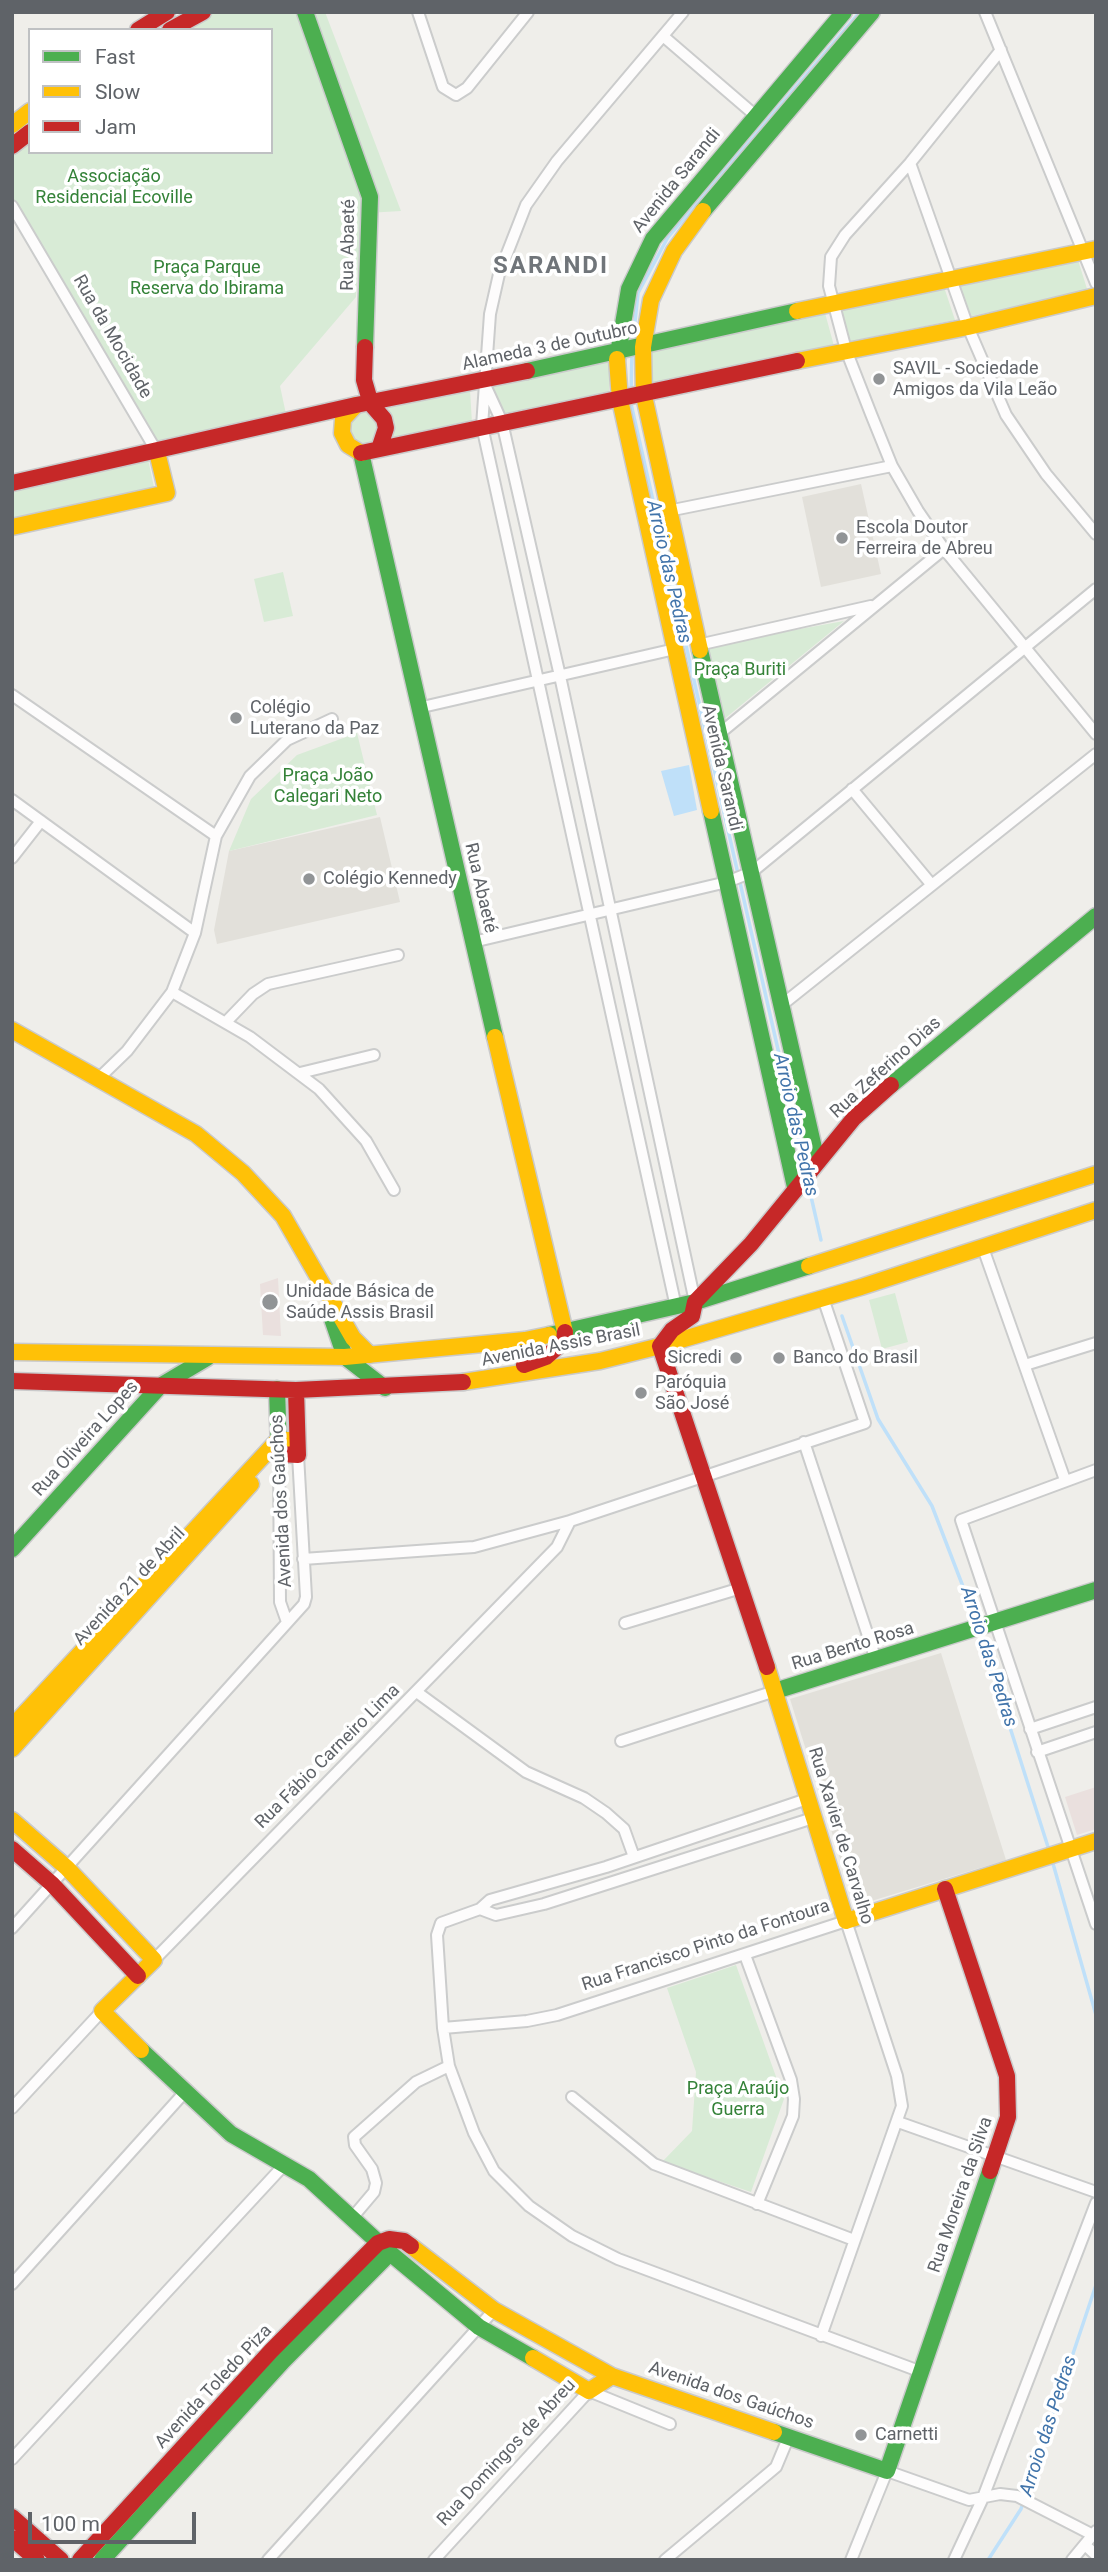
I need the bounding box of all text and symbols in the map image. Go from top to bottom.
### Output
legend [28,28,273,154]
text: Fast [95,45,135,69]
text: Slow [95,80,140,104]
text: Jam [95,115,136,139]
street label: Avenida Sarandi [628,124,726,238]
park label: Associação Residencial Ecoville [35,166,193,208]
street label: Rua Abaeté [337,199,361,291]
district label: SARANDI [494,253,608,281]
park label: Praça Parque Reserva do Ibirama [130,257,284,300]
street label: Rua da Mocidade [68,271,156,403]
street label: Alameda 3 de Outubro [460,318,640,376]
place label: SAVIL - Sociedade Amigos da Vila Leão [893,358,1057,400]
marker: SAVIL - Sociedade Amigos da Vila Leão [871,371,887,387]
water label: Arroio das Pedras [640,498,696,646]
place label: Escola Doutor Ferreira de Abreu [856,517,993,560]
marker: Escola Doutor Ferreira de Abreu [834,530,850,546]
park label: Praça Buriti [694,659,786,681]
place label: Colégio Luterano da Paz [250,697,379,740]
street label: Avenida Sarandi [696,703,746,833]
marker: Colégio Luterano da Paz [228,710,244,726]
park label: Praça João Calegari Neto [274,765,382,808]
street label: Rua Abaeté [459,841,501,935]
place label: Colégio Kennedy [323,868,457,890]
marker: Colégio Kennedy [301,871,317,887]
street label: Rua Zeferino Dias [826,1013,946,1123]
water label: Arroio das Pedras [767,1051,823,1199]
place label: Unidade Básica de Saúde Assis Brasil [286,1281,434,1324]
marker: Unidade Básica de Saúde Assis Brasil [260,1292,280,1312]
street label: Avenida Assis Brasil [480,1320,642,1372]
place label: Sicredi [668,1347,722,1369]
place label: Banco do Brasil [793,1347,918,1369]
marker: Sicredi [728,1350,744,1366]
marker: Banco do Brasil [771,1350,787,1366]
place label: Paróquia São José [655,1372,729,1414]
street label: Rua Oliveira Lopes [29,1377,143,1501]
marker: Paróquia São José [633,1385,649,1401]
street label: Avenida dos Gaúchos [267,1414,297,1588]
street label: Avenida 21 de Abril [70,1523,190,1651]
water label: Arroio das Pedras [955,1584,1021,1730]
street label: Rua Bento Rosa [789,1618,917,1676]
street label: Rua Fábio Carneiro Lima [251,1680,405,1834]
street label: Rua Xavier de Carvalho [803,1745,877,1927]
street label: Rua Francisco Pinto da Fontoura [579,1896,833,1996]
park label: Praça Araújo Guerra [687,2078,789,2120]
street label: Rua Moreira da Silva [924,2114,998,2276]
street label: Avenida Toledo Piza [151,2321,277,2453]
water label: Arroio das Pedras [1016,2353,1082,2499]
street label: Avenida dos Gaúchos [646,2358,816,2434]
street label: Rua Domingos de Abreu [433,2375,581,2531]
place label: Carnetti [875,2424,938,2446]
marker: Carnetti [853,2427,869,2443]
scale bar [32,2498,200,2542]
text: 100 m [41,2512,100,2536]

